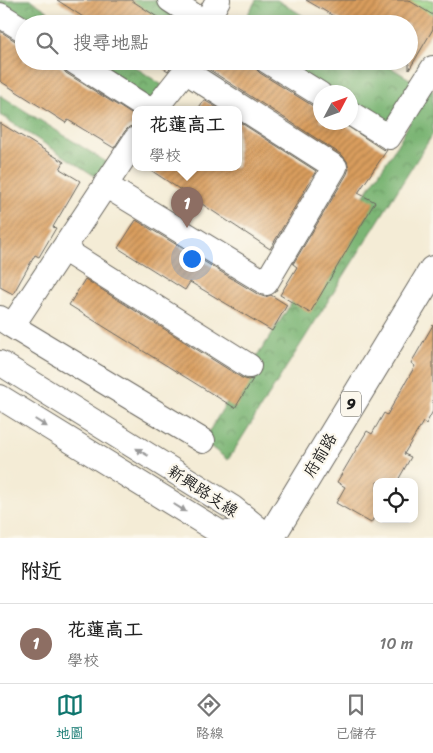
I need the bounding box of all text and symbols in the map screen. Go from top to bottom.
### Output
search box [15,15,418,70]
text: 搜尋地點 [73,26,149,59]
icon: search [33,29,61,57]
north arrow [313,85,358,130]
popup [132,106,242,171]
text: 花蓮高工 [149,108,225,141]
text: 學校 [149,141,181,170]
pin: 1 [171,187,203,228]
your location [179,246,205,272]
road number: 9 [341,392,361,416]
one-way arrow [35,418,48,427]
street label: 府前路 [295,427,345,483]
one-way arrow [136,447,149,456]
street label: 新興路支線 [162,457,244,525]
map controls [373,478,418,523]
button: locate [373,478,418,523]
one-way arrow [173,503,186,512]
text: 附近 [20,552,62,590]
text: 花蓮高工 [67,613,143,646]
text: 1 [33,629,39,658]
text: 10 m [380,629,413,658]
text: 學校 [67,646,99,675]
tab: 地圖 [56,691,84,746]
tab: 路線 [195,691,223,746]
tab: 已儲存 [335,691,377,746]

